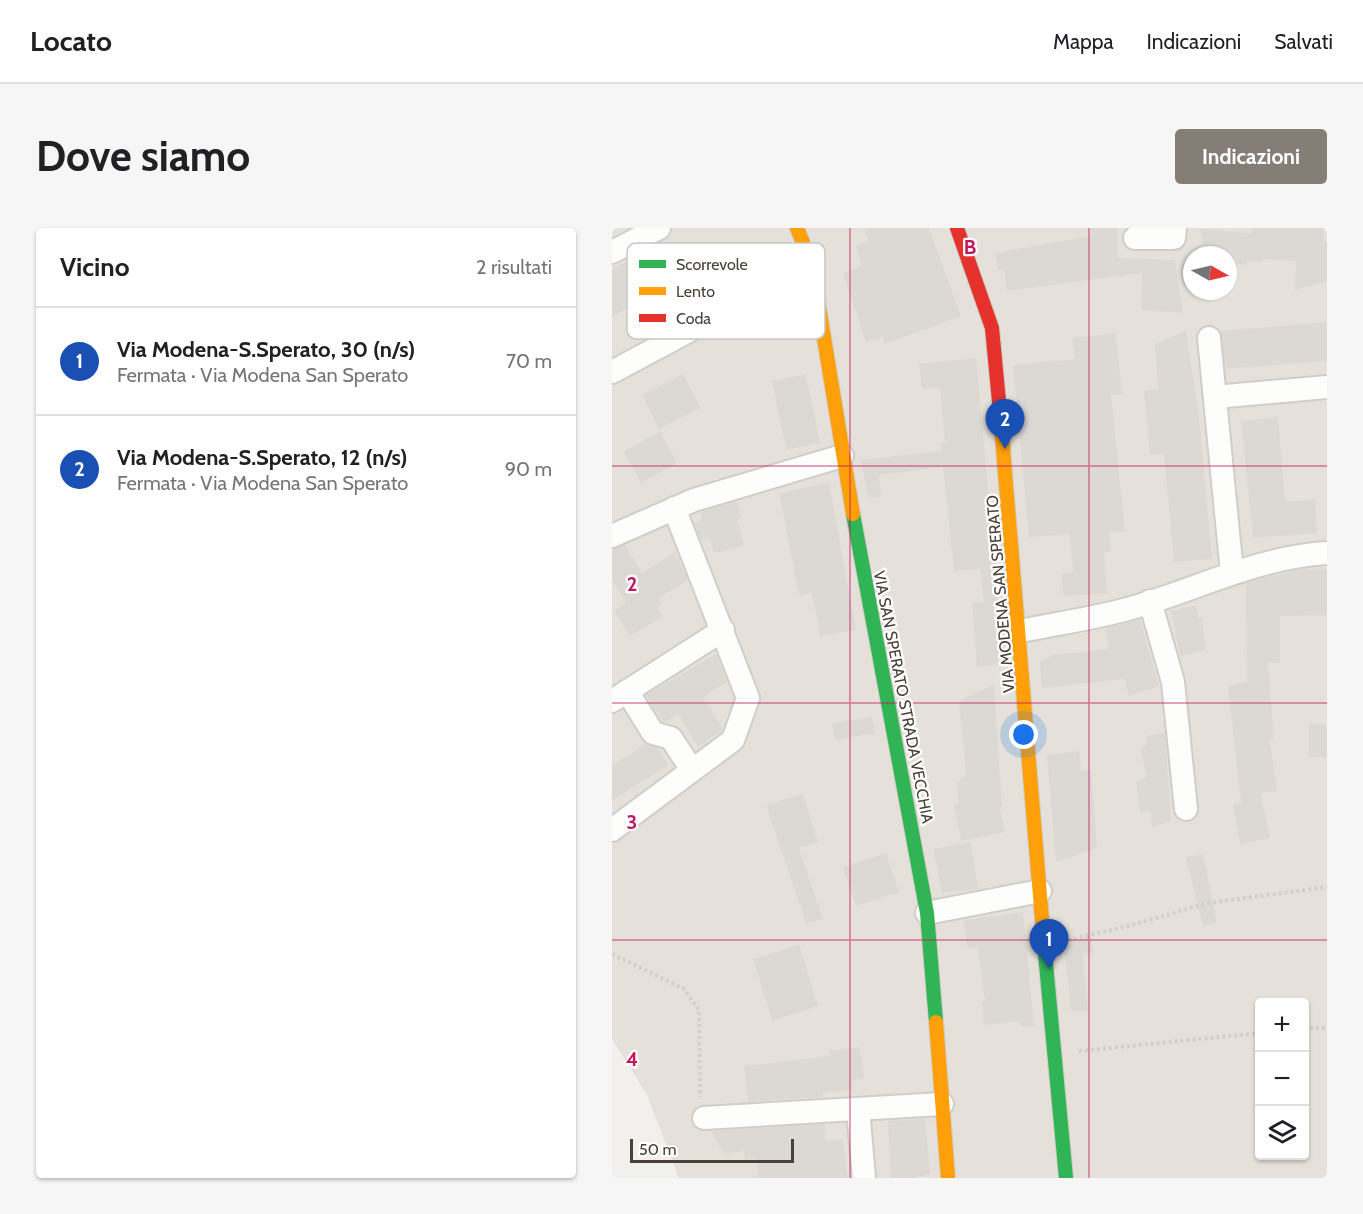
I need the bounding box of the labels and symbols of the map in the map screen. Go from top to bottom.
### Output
text: B [964,235,976,259]
legend [627,243,825,339]
north arrow [1183,246,1237,300]
text: Scorrevole [676,255,748,274]
text: Lento [676,282,715,301]
text: Coda [676,309,711,328]
pin: 2 [986,400,1024,449]
street label: VIA MODENA SAN SPERATO [982,494,1019,694]
street label: VIA SAN SPERATO STRADA VECCHIA [870,569,937,825]
text: 2 [627,572,637,596]
your location [1009,720,1038,749]
text: 3 [627,810,637,834]
pin: 1 [1030,920,1068,969]
text: 4 [626,1047,638,1071]
scale bar [630,1136,794,1164]

